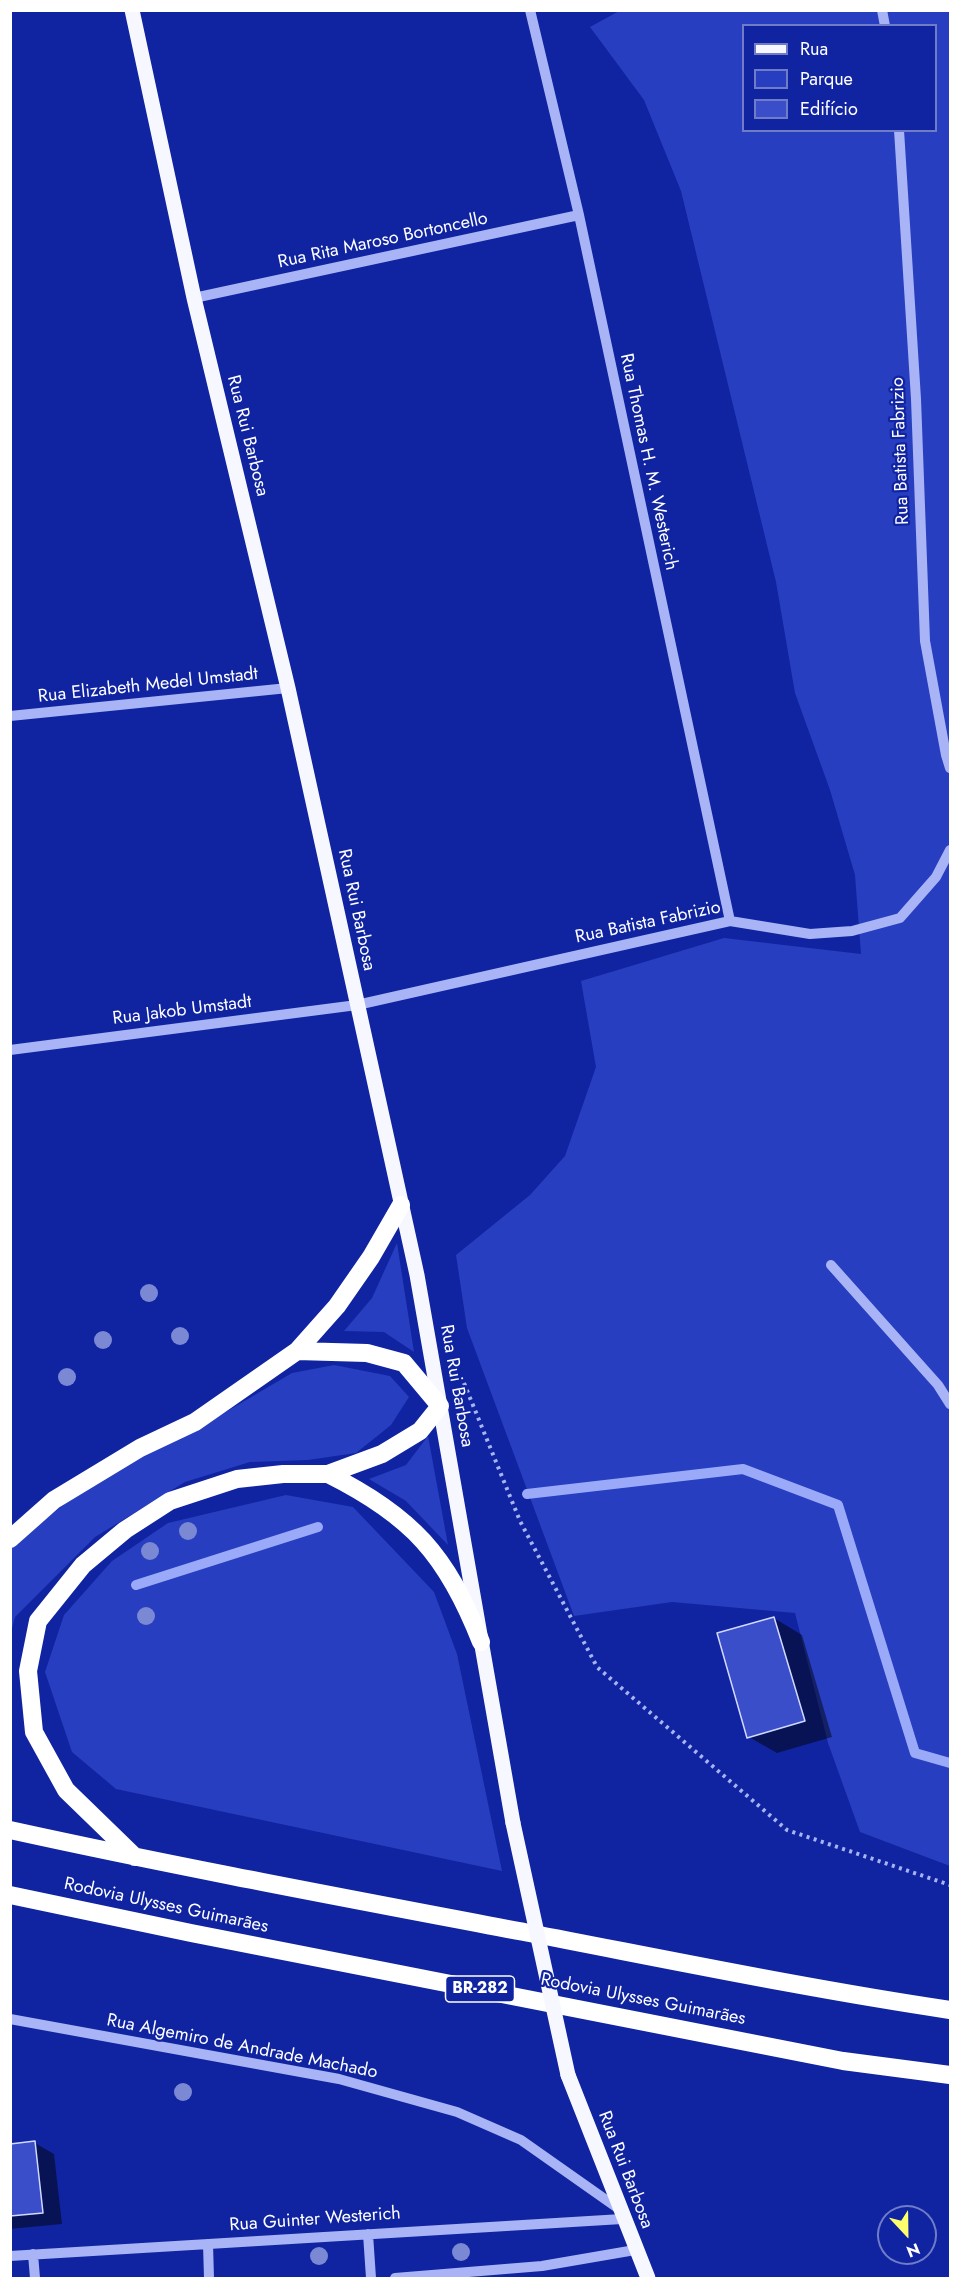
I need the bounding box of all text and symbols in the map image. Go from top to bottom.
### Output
legend [742,24,937,132]
text: Rua [800,36,828,62]
text: Parque [800,66,853,92]
text: Edifício [800,96,858,122]
street label: Rua Rita Maroso Bortoncello [276,208,490,274]
street label: Rua Thomas H. M. Westerich [614,352,682,572]
street label: Rua Rui Barbosa [222,373,272,499]
street label: Rua Batista Fabrizio [888,377,914,525]
street label: Rua Elizabeth Medel Umstadt [37,664,259,708]
street label: Rua Rui Barbosa [333,847,379,973]
street label: Rua Batista Fabrizio [573,897,723,949]
street label: Rua Jakob Umstadt [111,992,253,1030]
street label: Rua Rui Barbosa [435,1323,477,1449]
street label: Rodovia Ulysses Guimarães [62,1874,270,1938]
street label: Rodovia Ulysses Guimarães [539,1970,747,2030]
road number: BR-282 [446,1976,514,2002]
street label: Rua Algemiro de Andrade Machado [105,2010,379,2084]
street label: Rua Rui Barbosa [593,2108,657,2232]
street label: Rua Guinter Westerich [229,2203,401,2237]
north arrow [877,2205,937,2265]
text: N [903,2237,923,2263]

